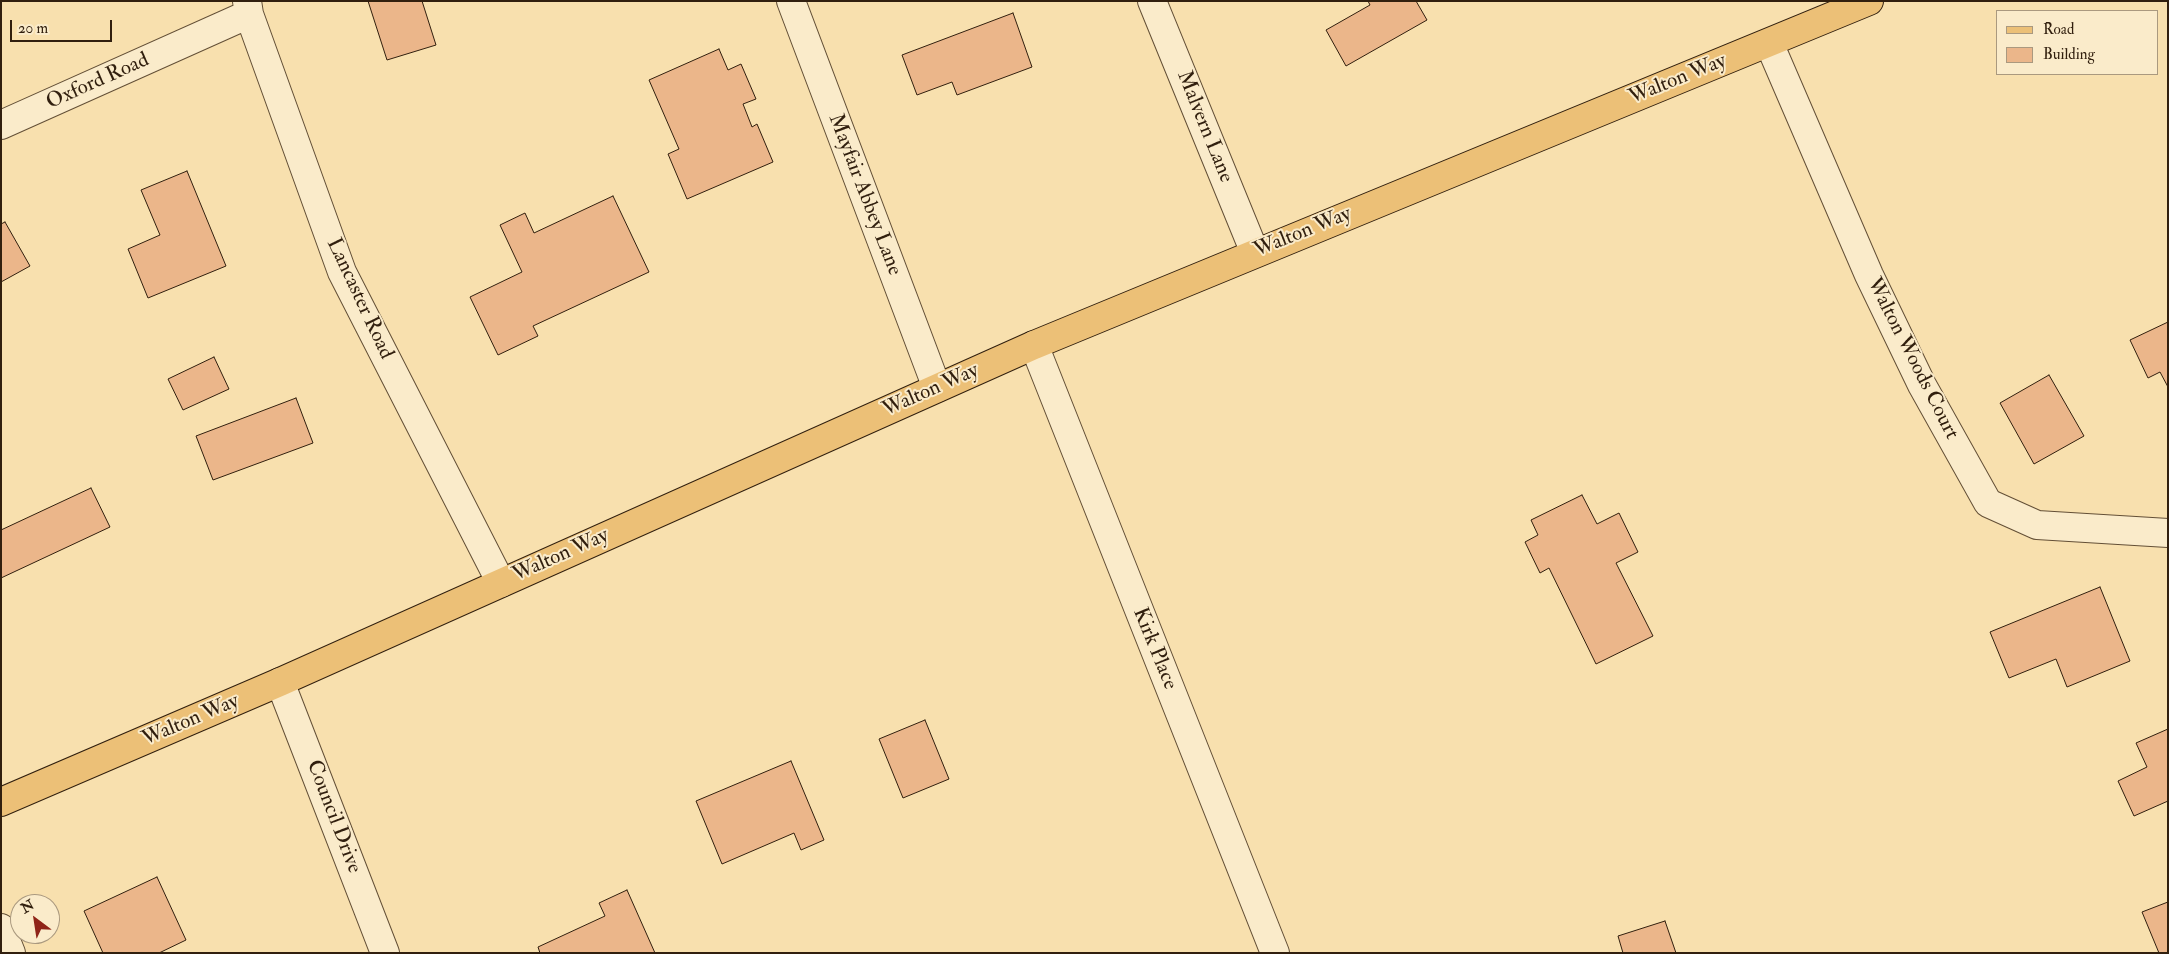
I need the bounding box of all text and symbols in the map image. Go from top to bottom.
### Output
scale bar [12,10,115,42]
legend [1996,10,2159,75]
text: 20 m [18,19,48,38]
text: Road [2043,20,2074,39]
text: Building [2043,45,2095,64]
street label: Oxford Road [43,48,153,116]
street label: Walton Way [1626,49,1730,111]
street label: Malvern Lane [1170,67,1238,187]
street label: Mayfair Abbey Lane [822,111,906,279]
street label: Walton Way [1251,202,1355,264]
street label: Lancaster Road [320,234,398,364]
street label: Walton Woods Court [1860,274,1964,444]
street label: Walton Way [879,359,983,423]
street label: Walton Way [509,524,613,588]
street label: Kirk Place [1126,604,1182,694]
street label: Walton Way [139,689,243,753]
street label: Council Drive [300,757,366,877]
north arrow [10,894,60,944]
text: N [18,896,37,917]

